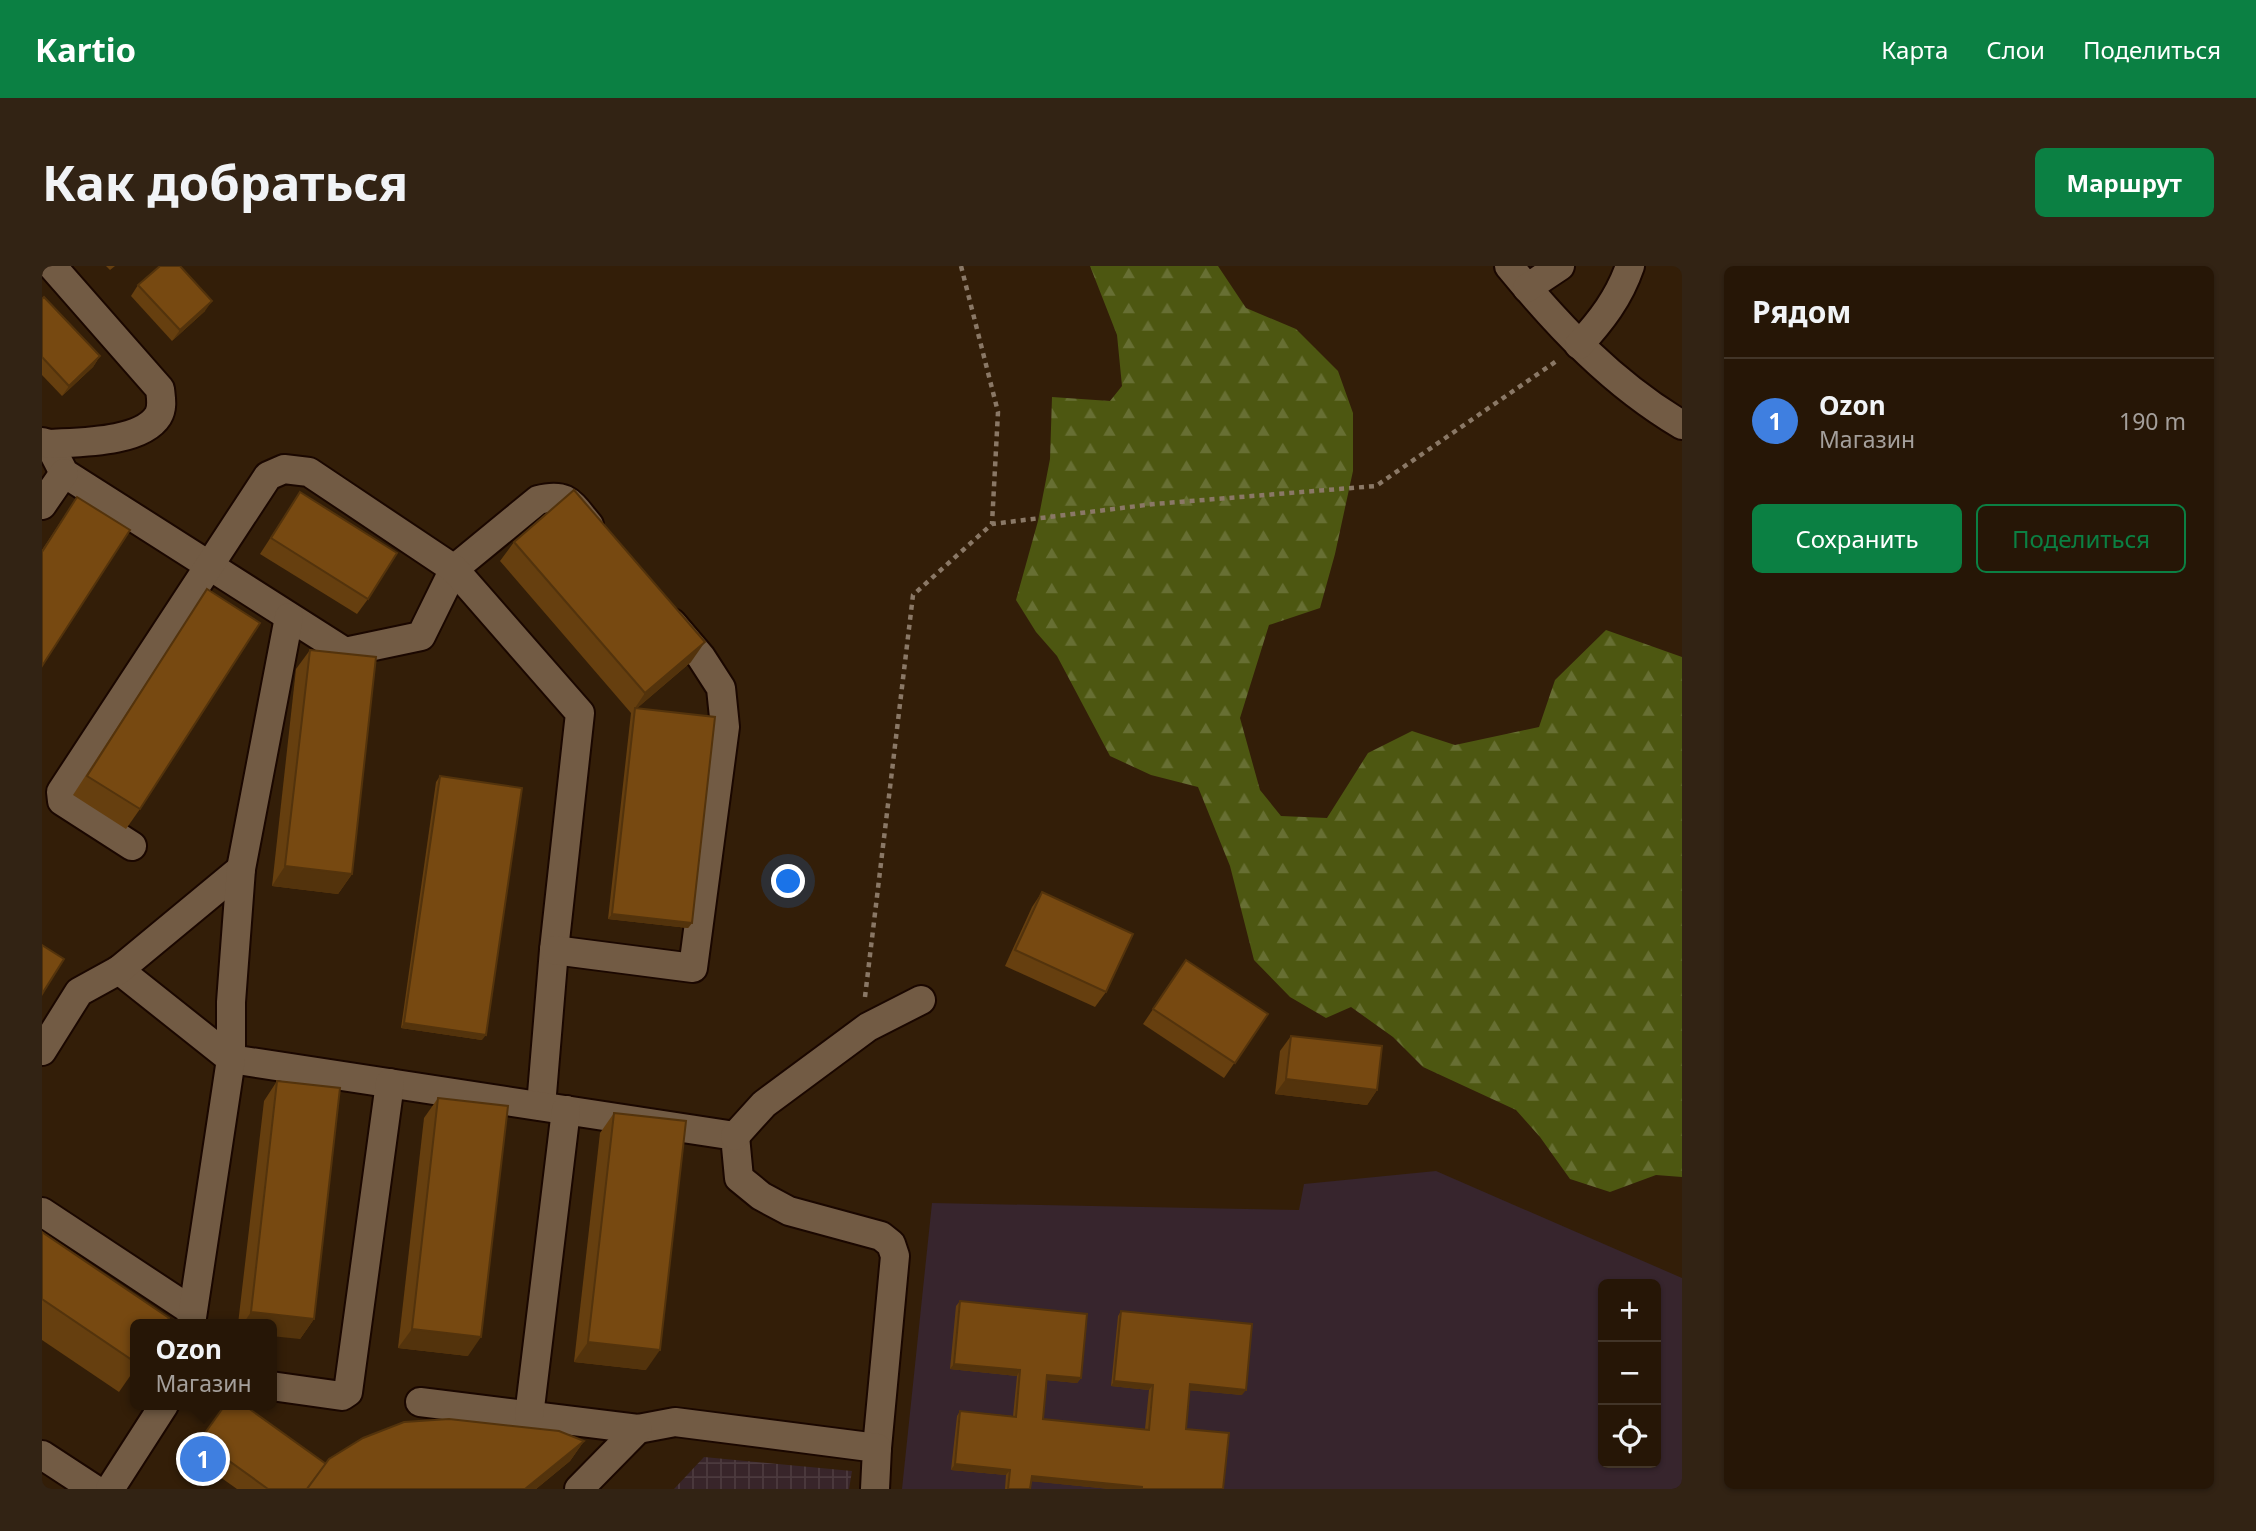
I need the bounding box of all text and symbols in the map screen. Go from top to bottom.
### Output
text: Kartio [35,27,136,72]
text: Карта [1881,33,1948,66]
text: Слои [1986,33,2045,66]
text: Поделиться [2083,33,2221,66]
button: Маршрут [2035,148,2214,217]
text: Как добраться [42,149,408,215]
text: Рядом [1752,291,1851,332]
text: Ozon [1819,387,1886,423]
text: 1 [1768,405,1782,437]
text: 190 m [2119,405,2186,437]
text: Магазин [1819,423,1915,455]
button: Сохранить [1752,504,1962,573]
button: Поделиться [1976,504,2186,573]
your location [771,864,805,898]
map controls [1598,1279,1661,1468]
button: + [1598,1279,1661,1342]
popup [130,1319,277,1410]
text: Ozon [155,1331,222,1367]
button: − [1598,1342,1661,1405]
text: Магазин [155,1367,252,1399]
button: locate [1598,1405,1661,1468]
pin: 1 [180,1433,226,1485]

